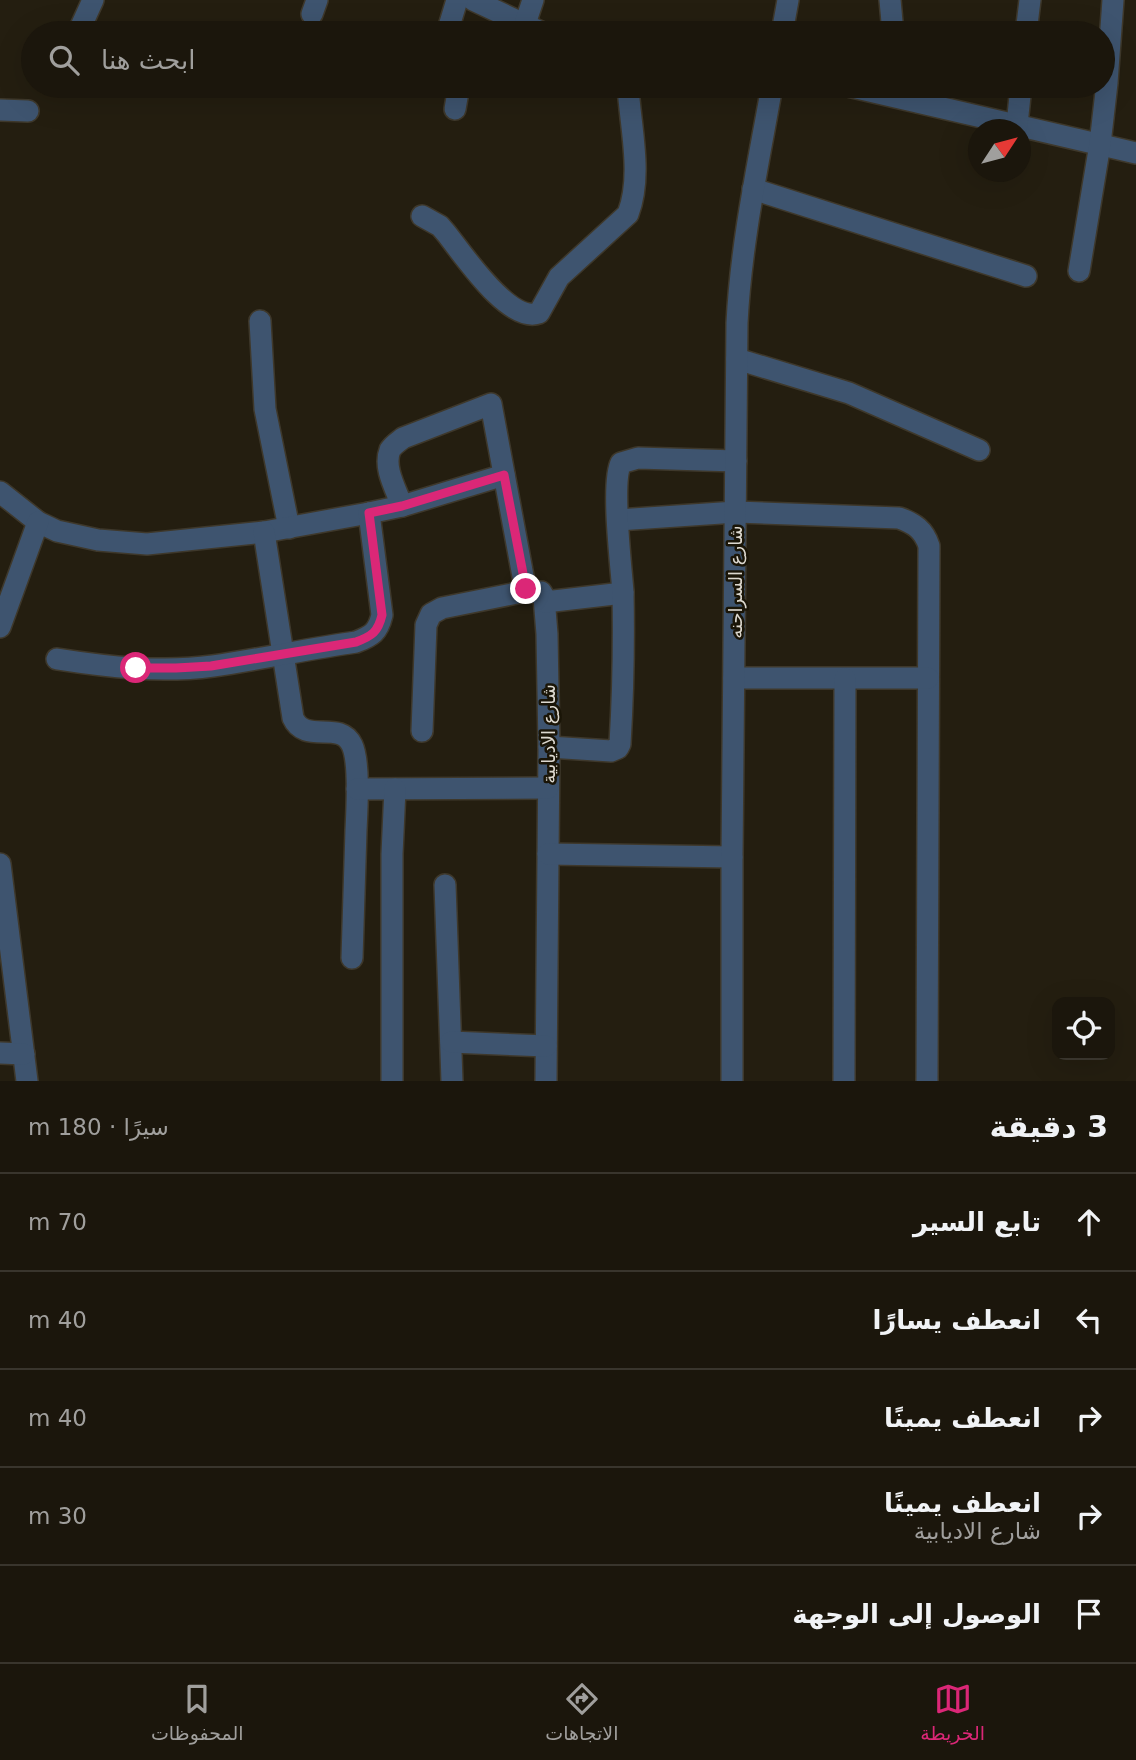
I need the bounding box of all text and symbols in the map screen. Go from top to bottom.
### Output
search box [21,21,1115,98]
icon: search [45,41,83,79]
text: ابحث هنا [101,45,196,75]
north arrow [968,119,1031,182]
street label: شارع السراحنه [725,525,747,639]
route end [510,573,541,604]
route start [120,652,151,683]
street label: شارع الاديابية [538,684,560,784]
map controls [1052,997,1115,1060]
button: locate [1052,997,1115,1060]
text: 3 دقيقة [990,1109,1108,1144]
text: سيرًا · 180 m [28,1114,169,1140]
icon: ahead [1070,1203,1108,1241]
text: تابع السير [913,1207,1041,1237]
text: 70 m [28,1209,87,1235]
icon: left [1070,1301,1108,1339]
text: انعطف يسارًا [872,1305,1041,1335]
text: 40 m [28,1307,87,1333]
icon: right [1070,1399,1108,1437]
text: انعطف يمينًا [884,1403,1041,1433]
text: 40 m [28,1405,87,1431]
text: انعطف يمينًا [884,1488,1041,1518]
icon: right [1070,1497,1108,1535]
text: 30 m [28,1503,87,1529]
text: شارع الاديابية [914,1518,1041,1544]
icon: arrive [1070,1595,1108,1633]
text: الوصول إلى الوجهة [792,1599,1041,1629]
tab: المحفوظات [151,1680,243,1744]
tab: الاتجاهات [545,1680,618,1744]
tab: الخريطة [920,1680,985,1744]

